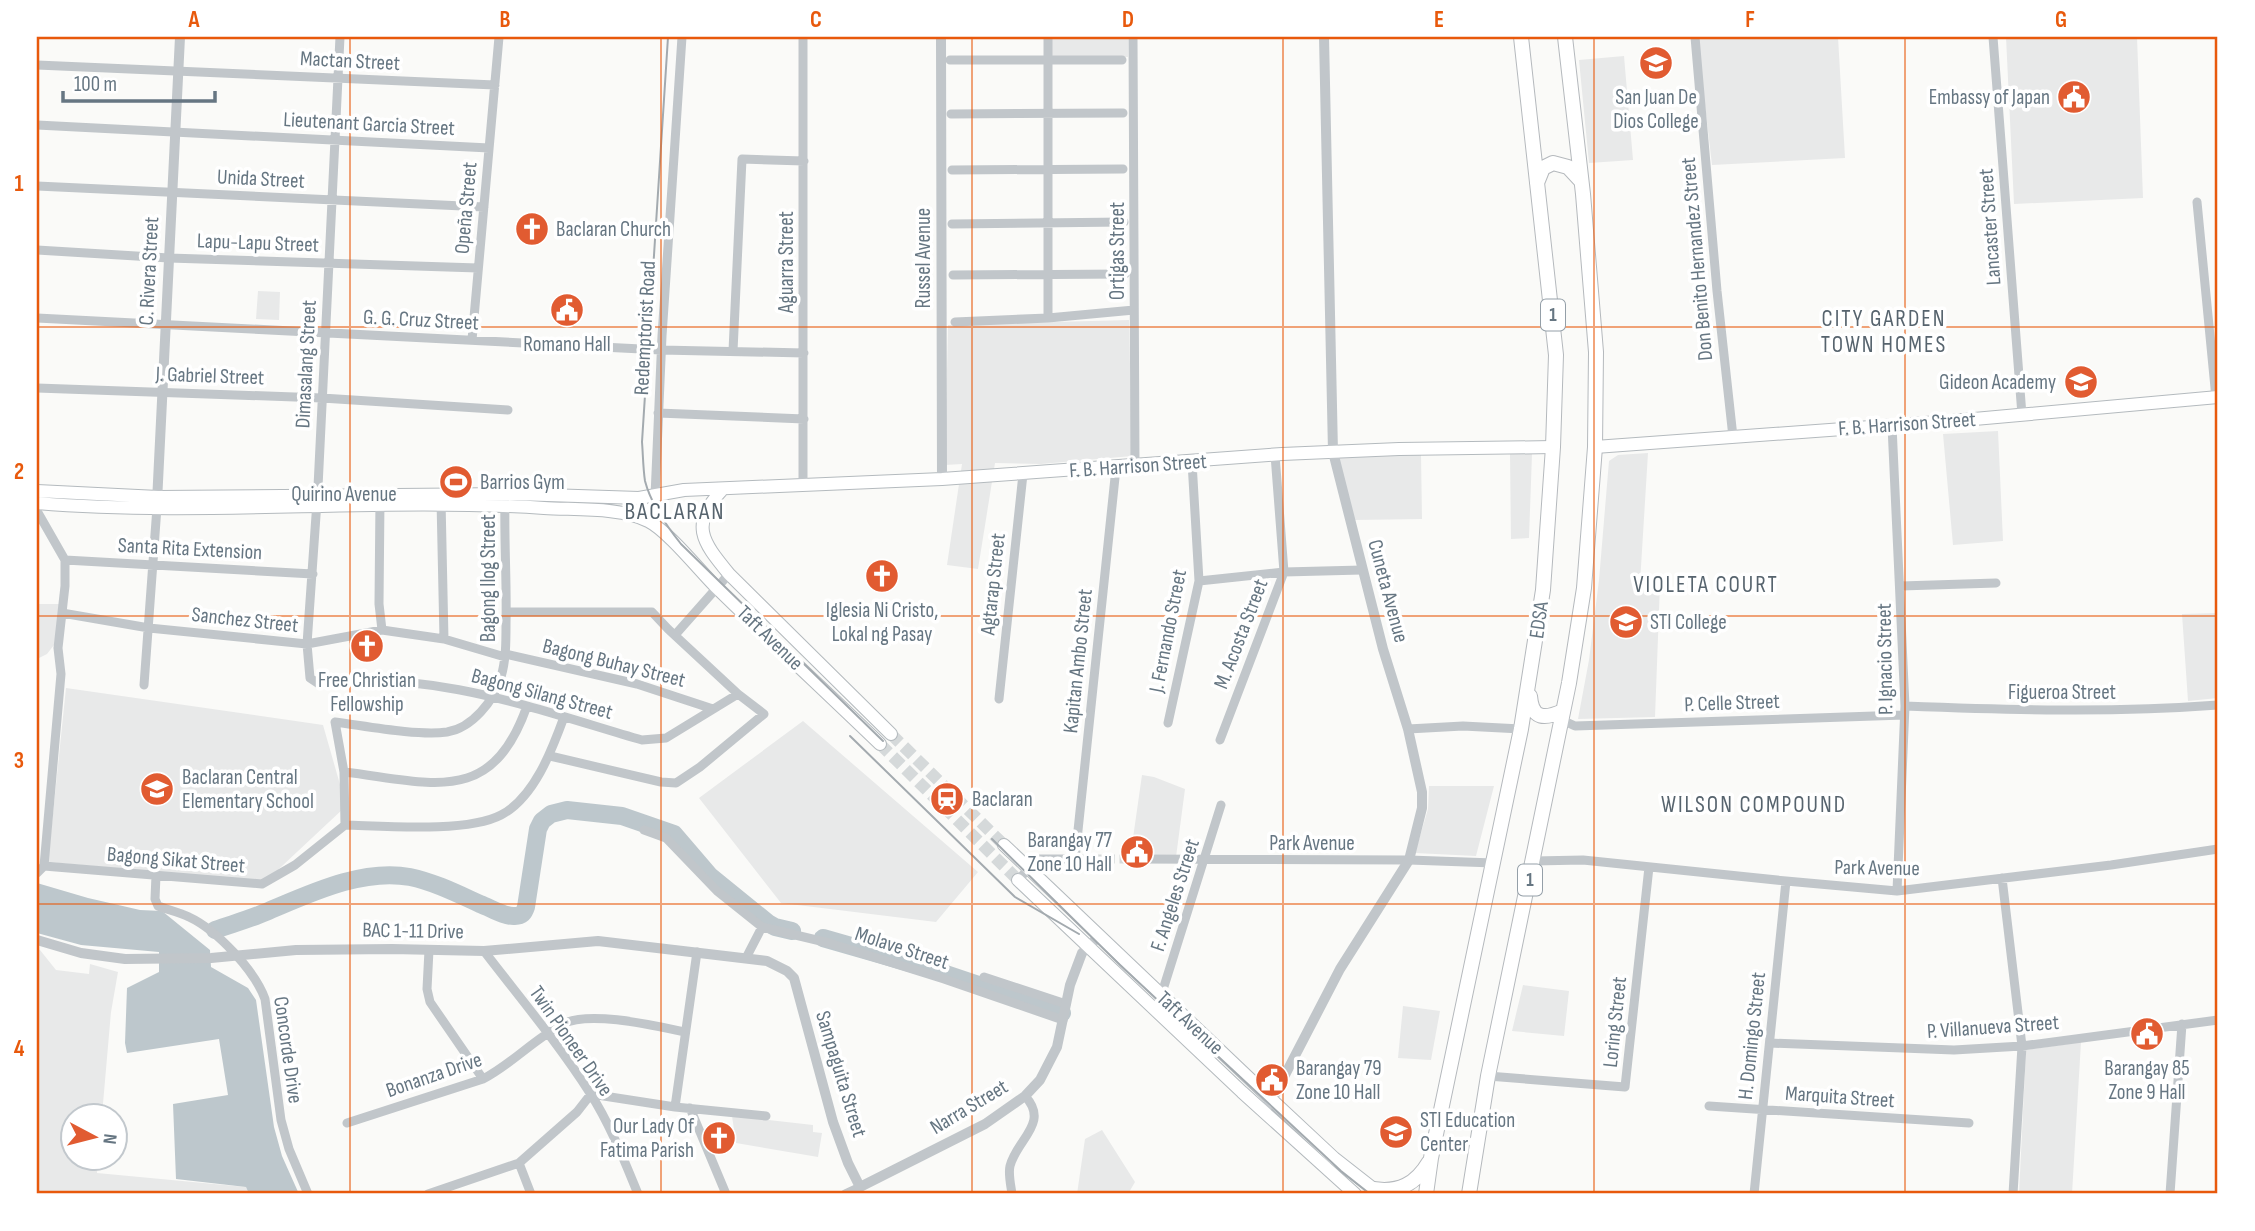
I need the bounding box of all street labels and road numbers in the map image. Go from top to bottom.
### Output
street label: Mactan Street [299,46,401,76]
street label: Lieutenant Garcia Street [283,107,455,141]
street label: Don Benito Hernandez Street [1676,156,1718,362]
street label: Opeña Street [450,161,482,255]
street label: Unida Street [217,164,305,194]
street label: Lancaster Street [1973,168,2007,286]
street label: Ortigas Street [1105,202,1130,300]
street label: Russel Avenue [911,208,936,308]
street label: Aguarra Street [774,211,799,314]
street label: C. Rivera Street [134,216,164,326]
street label: Lapu-Lapu Street [197,228,319,258]
street label: Redemptorist Road [629,260,661,396]
street label: Dimasalang Street [290,299,322,429]
road number: 1 [1541,300,1565,330]
street label: G. G. Cruz Street [363,304,479,336]
street label: J. Gabriel Street [154,362,265,390]
street label: F. B. Harrison Street [1837,407,1977,441]
street label: F. B. Harrison Street [1068,449,1208,483]
street label: Quirino Avenue [291,482,397,507]
street label: Bagong Ilog Street [476,514,501,642]
street label: Agtarap Street [975,532,1011,637]
street label: Santa Rita Extension [117,533,263,565]
street label: Cuneta Avenue [1362,537,1414,645]
street label: J. Fernando Street [1144,567,1192,696]
street label: M. Acosta Street [1209,576,1273,692]
street label: Kapitan Ambo Street [1058,588,1098,734]
street label: EDSA [1524,599,1554,640]
street label: Taft Avenue [732,600,808,676]
street label: Sanchez Street [190,602,300,638]
street label: P. Ignacio Street [1872,603,1898,715]
street label: Bagong Buhay Street [540,633,688,693]
street label: Bagong Silang Street [469,663,615,725]
street label: Figueroa Street [2008,680,2116,705]
street label: P. Celle Street [1684,689,1780,717]
street label: Park Avenue [1269,831,1355,856]
street label: F. Angeles Street [1145,836,1205,954]
street label: Bagong Sikat Street [106,842,246,878]
street label: Park Avenue [1834,855,1920,881]
road number: 1 [1518,864,1542,895]
street label: BAC 1-11 Drive [362,918,464,944]
street label: Molave Street [852,921,952,975]
street label: H. Domingo Street [1733,971,1771,1101]
street label: Loring Street [1598,975,1632,1069]
street label: Twin Pioneer Drive [524,981,618,1101]
street label: Taft Avenue [1151,986,1229,1060]
street label: Concorde Drive [268,995,308,1105]
street label: Sampaguita Street [810,1008,872,1140]
street label: P. Villanueva Street [1926,1010,2060,1044]
street label: Bonanza Drive [383,1047,485,1103]
street label: Narra Street [926,1074,1012,1140]
street label: Marquita Street [1784,1081,1896,1113]

